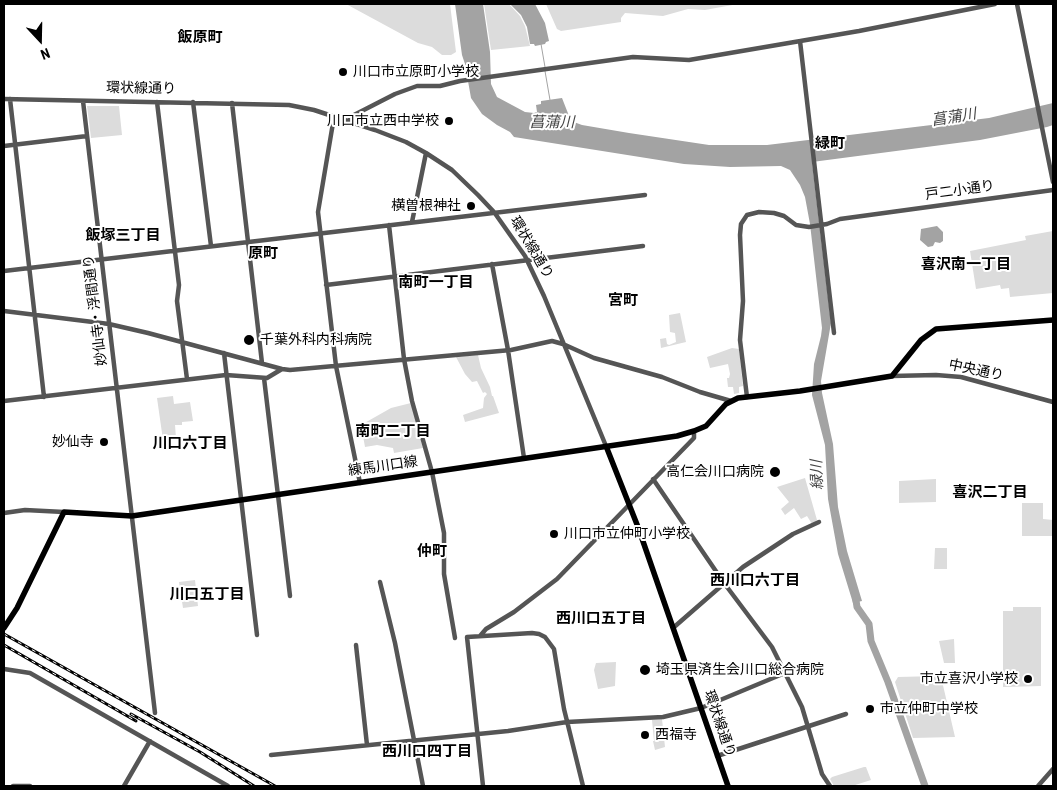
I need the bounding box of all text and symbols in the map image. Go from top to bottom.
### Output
north arrow [15,15,65,65]
district label: 飯原町 [178,29,222,47]
text: N [39,45,52,63]
place label: 川口市立原町小学校 [353,64,479,80]
marker: 川口市立原町小学校 [337,66,349,78]
street label: 環状線通り [106,80,176,98]
water label: 菖蒲川 [930,106,978,130]
place label: 川口市立西中学校 [327,113,439,129]
water label: 菖蒲川 [530,114,574,132]
marker: 川口市立西中学校 [443,115,455,127]
district label: 緑町 [815,135,845,153]
street label: 戸二小通り [924,178,996,204]
place label: 横曽根神社 [391,198,461,214]
marker: 横曽根神社 [465,200,477,212]
street label: 環状線通り [506,214,556,282]
district label: 飯塚三丁目 [86,227,160,245]
district label: 原町 [248,245,278,263]
street label: 妙仙寺・浮間通り [81,253,111,367]
district label: 喜沢南一丁目 [921,256,1011,274]
district label: 南町一丁目 [399,274,473,292]
district label: 宮町 [608,292,638,310]
place label: 千葉外科内科病院 [260,332,372,348]
marker: 千葉外科内科病院 [242,333,256,347]
street label: 中央通り [947,357,1005,385]
district label: 南町二丁目 [356,423,430,441]
place label: 妙仙寺 [52,434,94,450]
district label: 川口六丁目 [153,435,227,453]
marker: 妙仙寺 [98,436,110,448]
street label: 練馬川口線 [347,454,419,480]
water label: 緑川 [808,460,828,490]
place label: 高仁会川口病院 [666,464,764,480]
marker: 高仁会川口病院 [768,465,782,479]
district label: 喜沢二丁目 [953,484,1027,502]
place label: 川口市立仲町小学校 [564,526,690,542]
marker: 川口市立仲町小学校 [548,528,560,540]
district label: 仲町 [417,543,447,561]
district label: 西川口六丁目 [710,572,800,590]
district label: 川口五丁目 [170,586,244,604]
district label: 西川口五丁目 [556,610,646,628]
place label: 埼玉県済生会川口総合病院 [656,662,824,678]
marker: 埼玉県済生会川口総合病院 [638,663,652,677]
place label: 市立喜沢小学校 [920,671,1018,687]
marker: 市立喜沢小学校 [1022,673,1034,685]
street label: 環状線通り [700,688,738,760]
place label: 市立仲町中学校 [880,701,978,717]
marker: 市立仲町中学校 [864,703,876,715]
place label: 西福寺 [655,727,697,743]
marker: 西福寺 [639,729,651,741]
district label: 西川口四丁目 [382,743,472,761]

